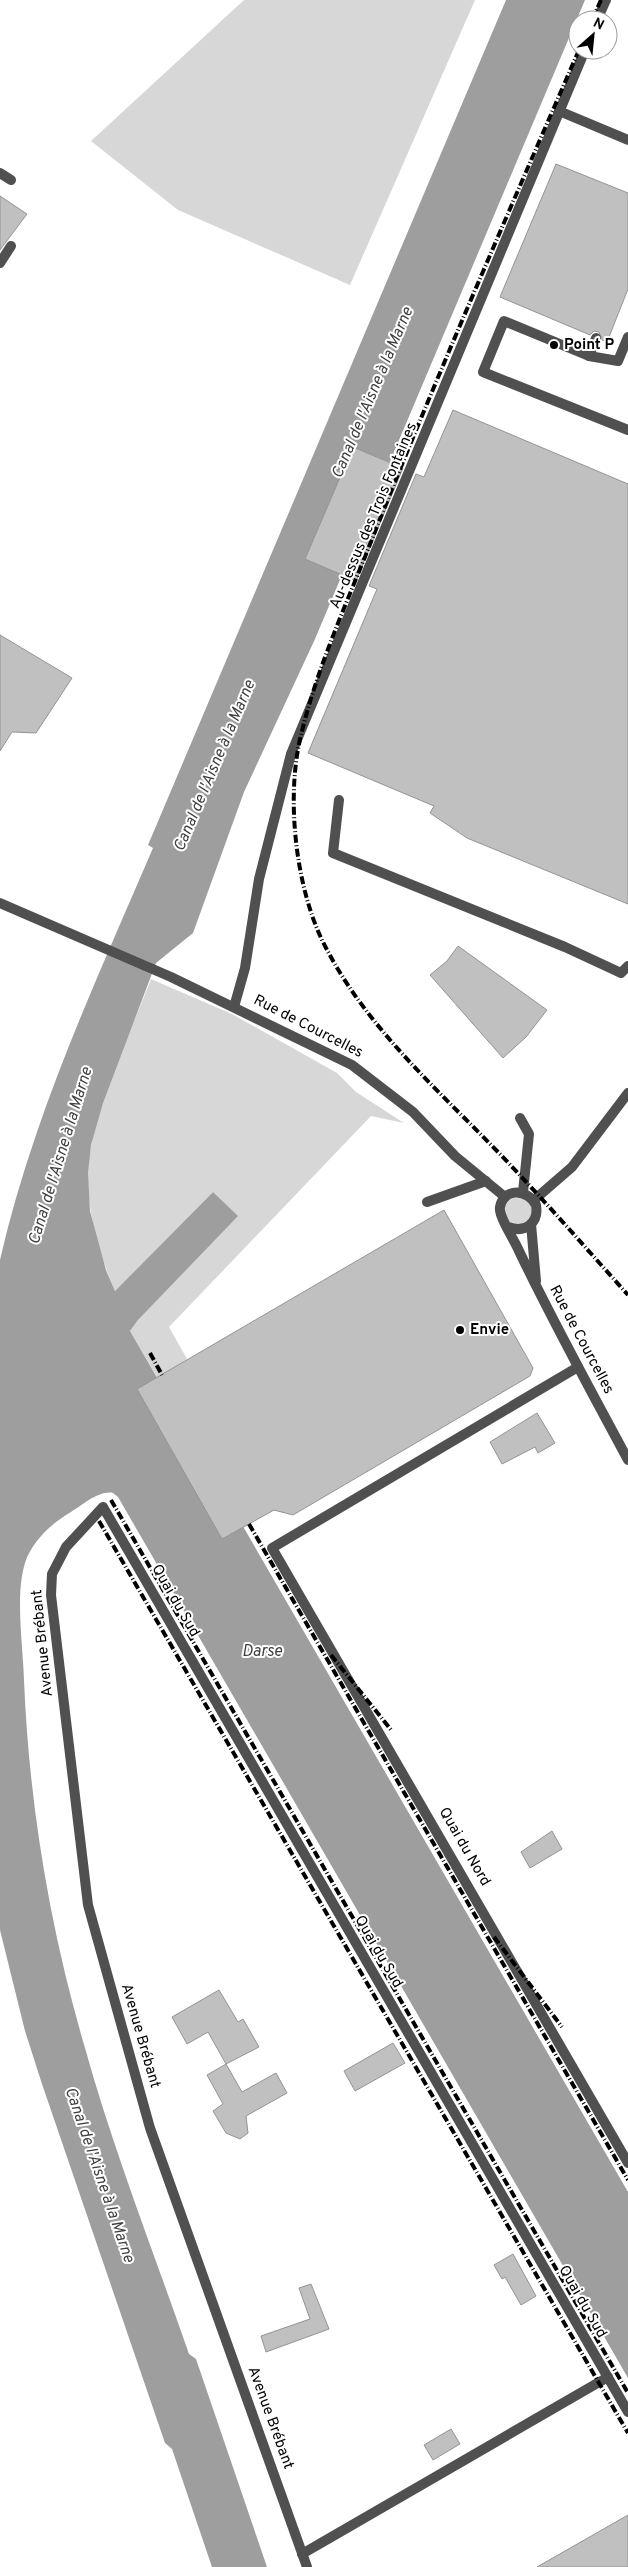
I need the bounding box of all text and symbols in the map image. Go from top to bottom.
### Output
north arrow [568,10,618,60]
text: N [590,15,607,35]
water label: Canal de l'Aisne à la Marne [328,304,418,482]
place label: Point P [564,336,614,355]
marker: Point P [548,339,560,351]
street label: Au-dessus des Trois Fontaines [326,420,422,612]
water label: Canal de l'Aisne à la Marne [170,677,260,855]
street label: Rue de Courcelles [250,991,366,1063]
water label: Canal de l'Aisne à la Marne [25,1064,98,1247]
street label: Rue de Courcelles [544,1282,618,1398]
place label: Envie [470,1321,509,1340]
marker: Envie [454,1324,466,1336]
street label: Quai du Sud [147,1561,203,1641]
street label: Avenue Brébant [28,1588,58,1698]
water label: Darse [242,1642,283,1662]
street label: Quai du Nord [434,1804,494,1890]
street label: Quai du Sud [350,1912,406,1992]
street label: Avenue Brébant [116,1982,164,2090]
water label: Canal de l'Aisne à la Marne [60,2085,139,2266]
street label: Quai du Sud [554,2262,610,2342]
street label: Avenue Brébant [243,2364,297,2472]

